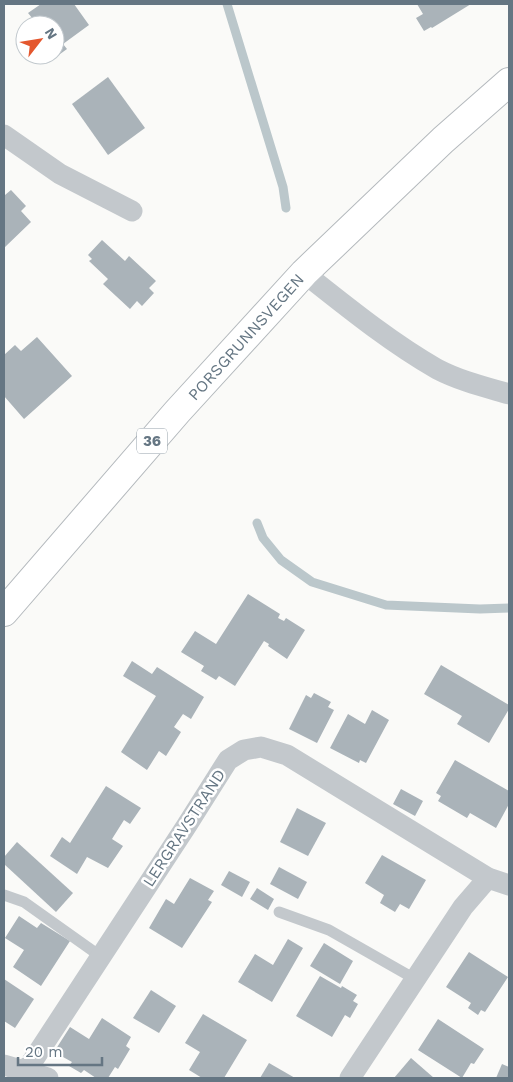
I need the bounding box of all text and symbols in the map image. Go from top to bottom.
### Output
north arrow [15,15,65,65]
text: N [42,25,61,42]
street label: PORSGRUNNSVEGEN [184,270,308,404]
road number: 36 [137,428,167,454]
street label: LERGRAVSTRAND [139,766,229,890]
scale bar [18,1034,101,1066]
text: 20 m [25,1043,63,1061]

